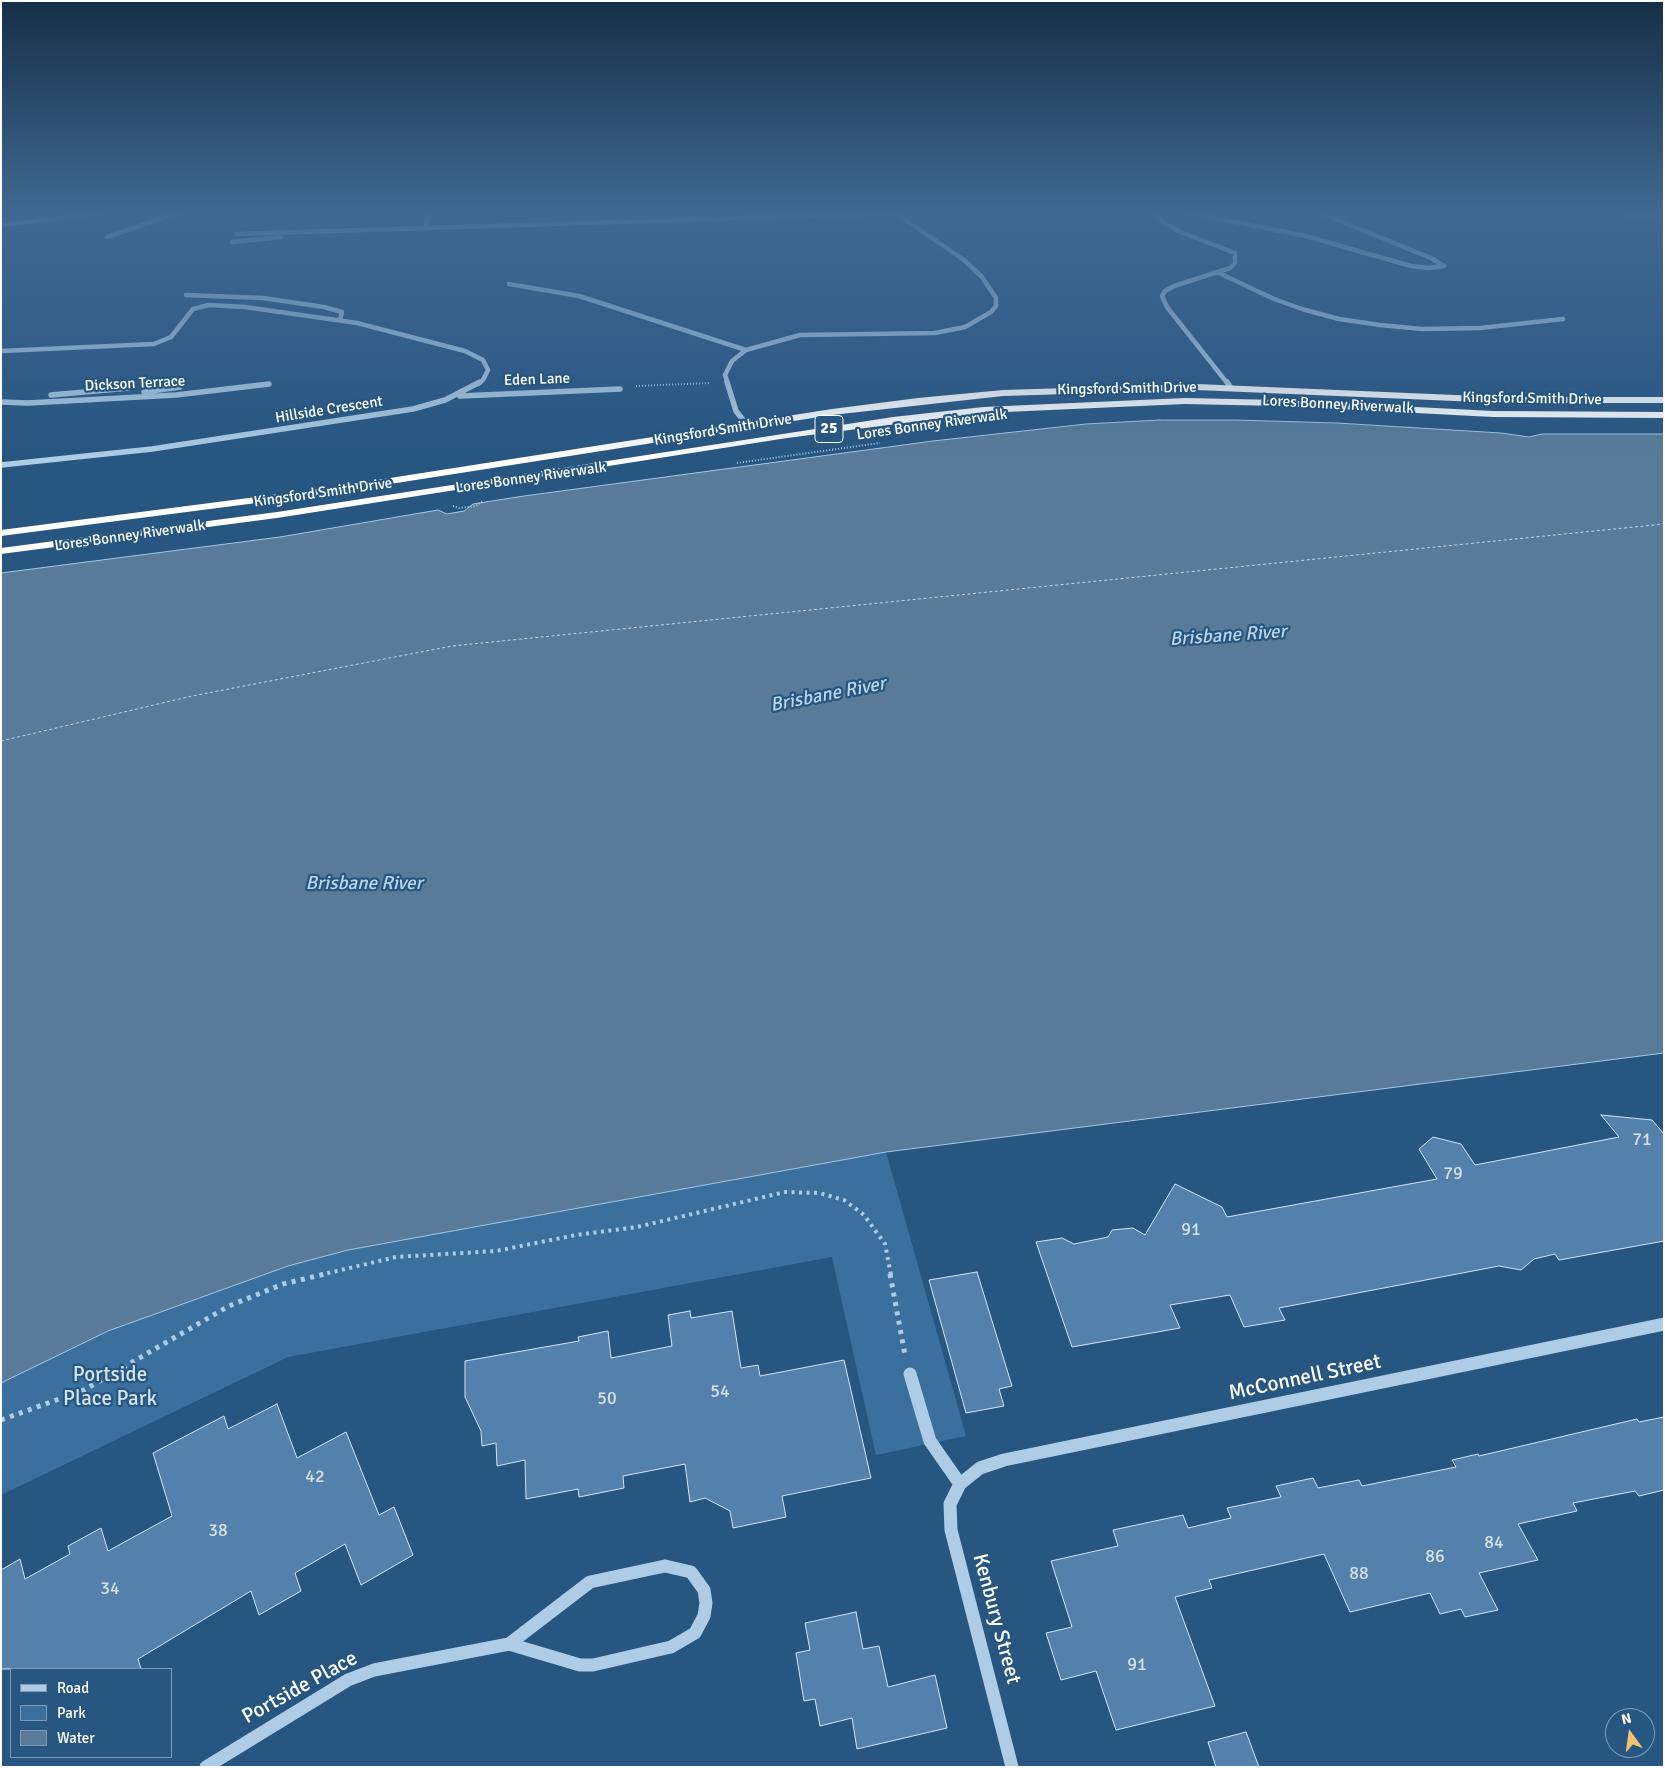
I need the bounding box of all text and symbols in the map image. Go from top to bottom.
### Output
street label: Eden Lane [504,370,570,390]
street label: Dickson Terrace [84,372,186,396]
street label: Kingsford Smith Drive [1057,379,1197,399]
street label: Kingsford Smith Drive [1462,389,1602,409]
street label: Lores Bonney Riverwalk [1262,392,1414,418]
street label: Hillside Crescent [274,393,384,427]
street label: Lores Bonney Riverwalk [856,406,1008,444]
street label: Kingsford Smith Drive [653,410,793,450]
road number: 25 [815,416,843,442]
street label: Lores Bonney Riverwalk [455,459,607,497]
street label: Kingsford Smith Drive [253,474,393,512]
street label: Lores Bonney Riverwalk [54,517,206,555]
water label: Brisbane River [1169,621,1287,651]
water label: Brisbane River [768,673,888,717]
water label: Brisbane River [306,873,422,895]
house number: 71 [1632,1129,1652,1151]
house number: 79 [1443,1163,1463,1185]
house number: 91 [1181,1219,1201,1241]
street label: McConnell Street [1226,1350,1384,1406]
park label: Portside Place Park [63,1362,157,1412]
house number: 54 [710,1381,730,1403]
house number: 50 [597,1388,617,1410]
house number: 42 [305,1466,325,1488]
house number: 38 [208,1520,228,1542]
house number: 84 [1484,1532,1504,1554]
house number: 86 [1425,1546,1445,1568]
street label: Kenbury Street [966,1551,1026,1687]
house number: 88 [1349,1563,1369,1585]
house number: 34 [100,1578,120,1600]
street label: Portside Place [238,1646,362,1730]
house number: 91 [1127,1654,1147,1676]
legend [10,1668,172,1758]
text: Road [57,1679,89,1697]
text: Park [57,1704,86,1722]
north arrow [1605,1708,1655,1758]
text: N [1620,1710,1633,1728]
text: Water [57,1729,95,1747]

